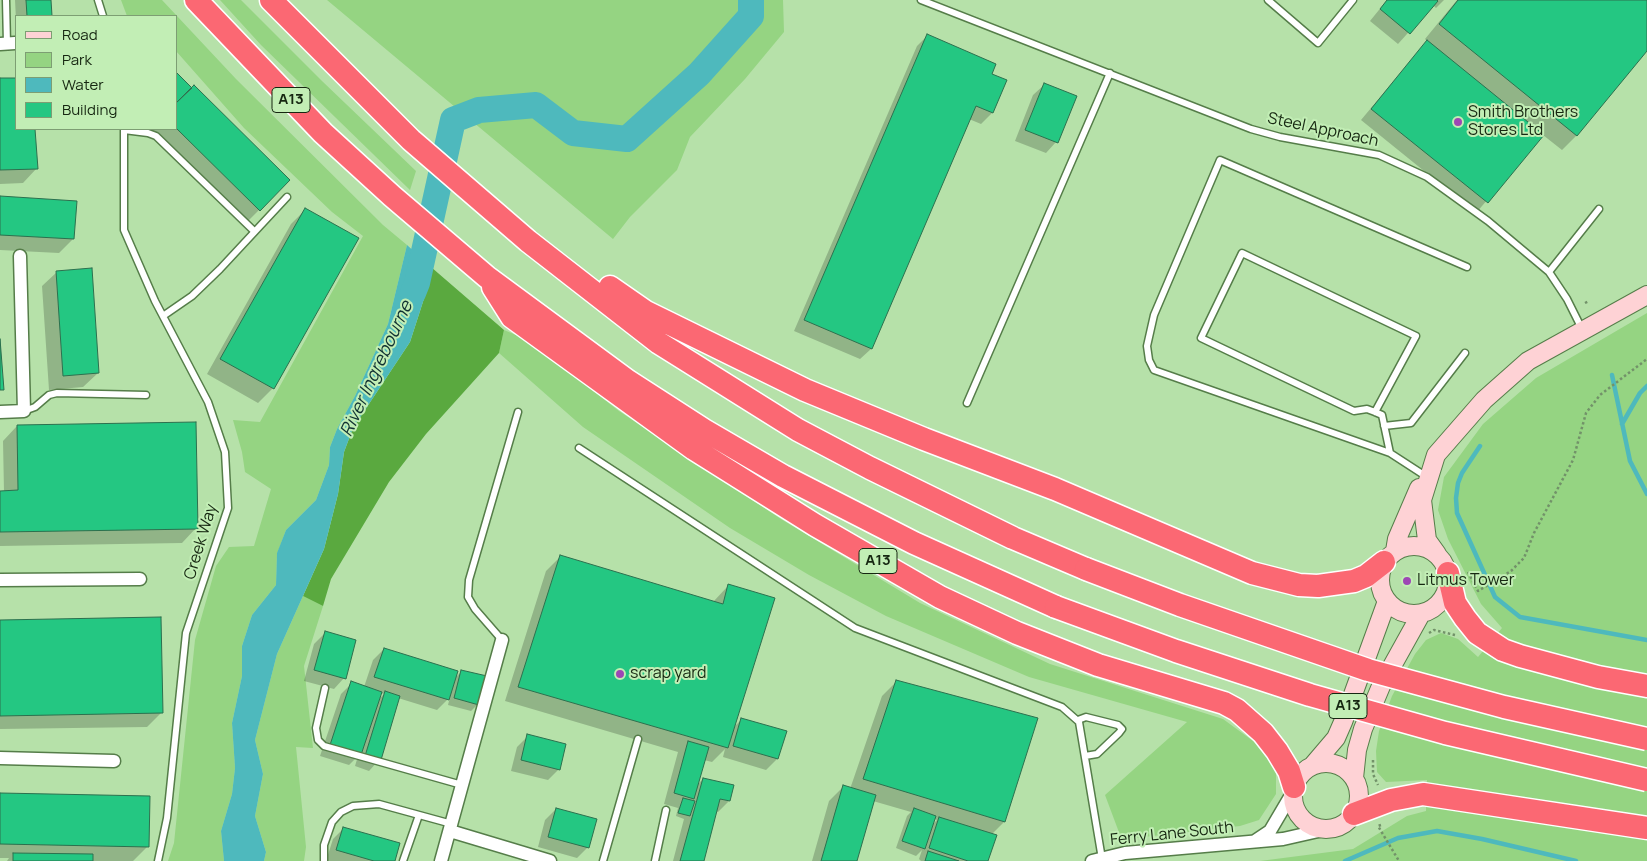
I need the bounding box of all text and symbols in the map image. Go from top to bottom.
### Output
legend [15,15,178,130]
text: Road [62,24,98,45]
text: Park [62,49,92,70]
text: Water [62,74,104,95]
road number: A13 [272,88,310,112]
text: Building [62,99,117,120]
place label: Smith Brothers Stores Ltd [1468,103,1578,141]
street label: Steel Approach [1266,109,1380,151]
marker: Smith Brothers Stores Ltd [1452,116,1464,128]
water label: River Ingrebourne [336,298,418,440]
street label: Creek Way [180,502,222,582]
road number: A13 [859,548,897,574]
place label: Litmus Tower [1417,571,1514,591]
marker: Litmus Tower [1401,575,1413,587]
place label: scrap yard [630,664,706,684]
marker: scrap yard [614,668,626,680]
road number: A13 [1329,694,1367,718]
street label: Ferry Lane South [1109,818,1235,850]

